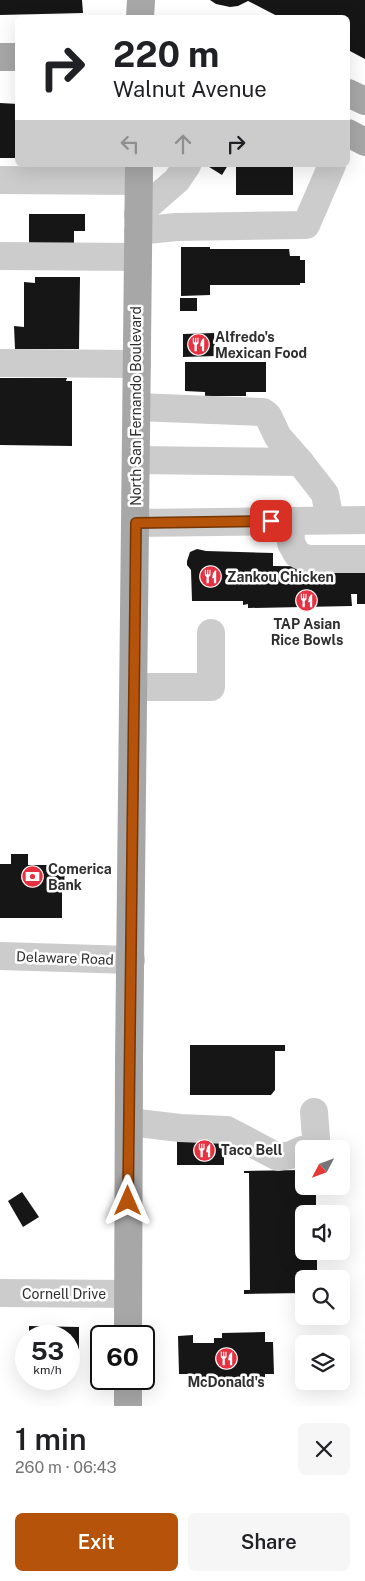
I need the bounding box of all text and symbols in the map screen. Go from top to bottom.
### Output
text: 220 m [113,34,219,75]
icon: right [30,35,95,100]
text: Walnut Avenue [113,76,267,102]
icon: left [116,130,144,158]
icon: ahead [169,130,197,158]
icon: right [222,130,250,158]
street label: North San Fernando Boulevard [128,306,144,506]
place label: Alfredo's Mexican Food [215,329,307,361]
restaurant icon: Alfredo's Mexican Food [187,333,211,357]
pin [250,500,292,542]
icon: arrive [257,507,285,535]
restaurant icon: Zankou Chicken [199,565,223,589]
place label: Zankou Chicken [227,569,334,585]
restaurant icon: TAP Asian Rice Bowls [295,589,319,613]
place label: TAP Asian Rice Bowls [271,616,343,648]
place label: Comerica Bank [48,861,112,893]
bank icon: Comerica Bank [20,865,44,889]
street label: Delaware Road [16,948,114,968]
restaurant icon: Taco Bell [193,1138,217,1162]
north arrow [295,1140,350,1195]
map controls [295,1140,350,1390]
place label: Taco Bell [221,1142,283,1158]
position arrow [101,1174,153,1226]
button: sound [295,1205,350,1260]
button: search [295,1270,350,1325]
street label: Cornell Drive [22,1286,106,1302]
speed limit sign: 60 [90,1325,155,1390]
button: layers [295,1335,350,1390]
text: 53 [31,1336,64,1366]
restaurant icon: McDonald's [214,1347,238,1371]
text: km/h [33,1363,62,1377]
place label: McDonald's [187,1374,265,1390]
text: 1 min [15,1421,86,1457]
button: close [298,1423,350,1475]
text: 260 m · 06:43 [15,1458,117,1477]
button: Exit [15,1513,178,1571]
button: Share [188,1513,350,1571]

